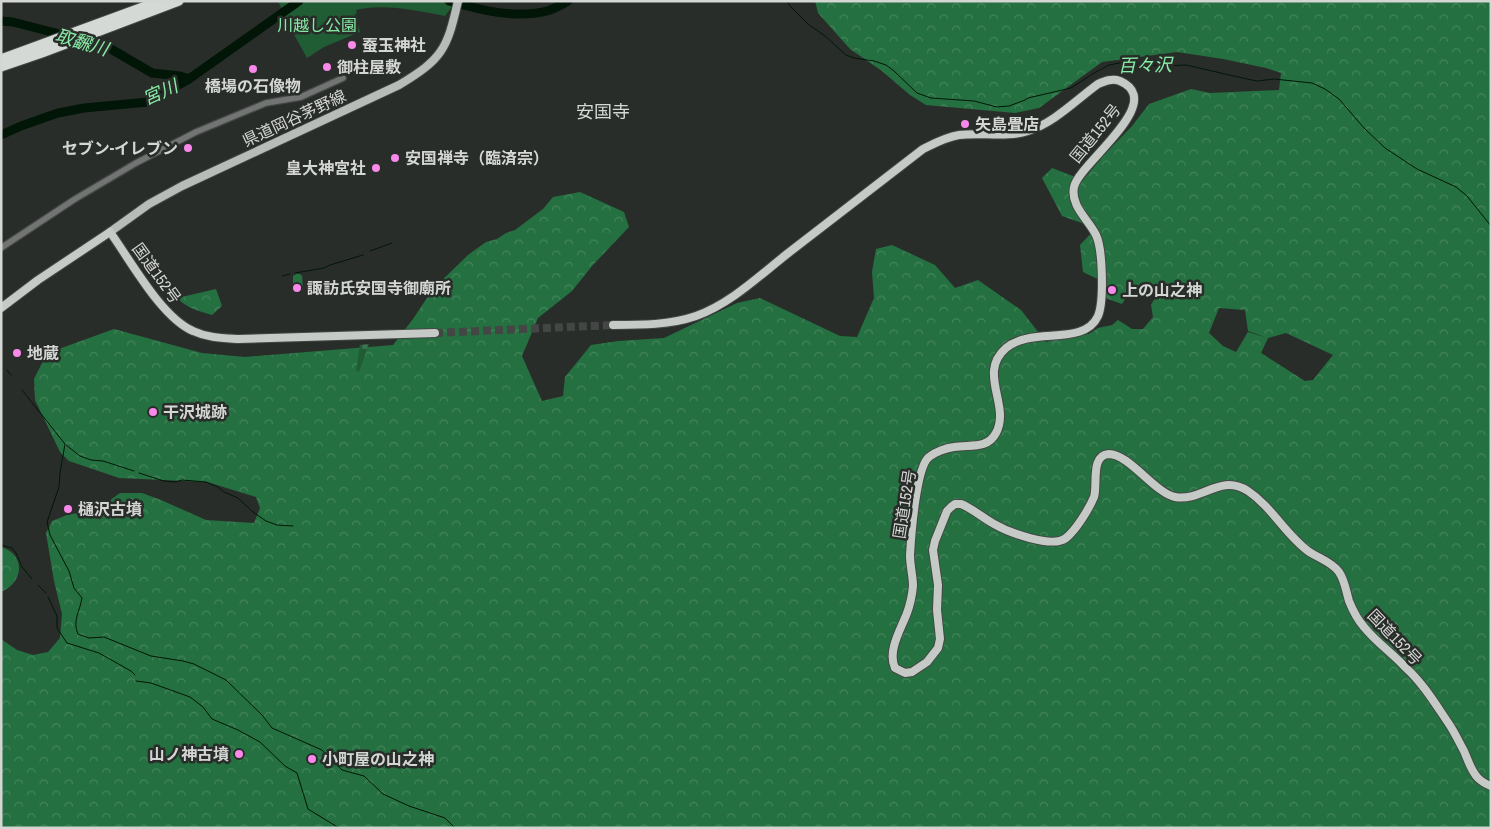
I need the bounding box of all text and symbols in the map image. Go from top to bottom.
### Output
park label: 川越し公園 [277,14,357,36]
water label: 取飜川 [53,23,113,62]
place label: 蚕玉神社 [362,34,426,56]
marker: 蚕玉神社 [346,39,358,51]
water label: 百々沢 [1118,52,1174,78]
place label: 御柱屋敷 [337,56,401,78]
marker: 御柱屋敷 [321,61,333,73]
marker: 橋場の石像物 [247,63,259,75]
water label: 宮川 [138,72,183,111]
place label: 橋場の石像物 [205,75,301,97]
street label: 県道岡谷茅野線 [239,84,349,152]
district label: 安国寺 [576,99,630,124]
street label: 国道152号 [1064,99,1126,167]
place label: 矢島畳店 [975,113,1039,135]
marker: 矢島畳店 [959,118,971,130]
place label: セブン-イレブン [62,137,178,159]
marker: セブン-イレブン [182,142,194,154]
place label: 安国禅寺（臨済宗） [405,147,549,169]
marker: 安国禅寺（臨済宗） [389,152,401,164]
place label: 皇大神宮社 [286,157,366,179]
marker: 皇大神宮社 [370,162,382,174]
street label: 国道152号 [128,238,186,308]
place label: 諏訪氏安国寺御廟所 [307,277,451,299]
place label: 上の山之神 [1122,279,1202,301]
marker: 諏訪氏安国寺御廟所 [291,282,303,294]
marker: 上の山之神 [1106,284,1118,296]
place label: 地蔵 [27,342,59,364]
marker: 地蔵 [11,347,23,359]
place label: 干沢城跡 [163,401,227,423]
marker: 干沢城跡 [147,406,159,418]
street label: 国道152号 [888,468,920,540]
place label: 樋沢古墳 [78,498,142,520]
marker: 樋沢古墳 [62,503,74,515]
street label: 国道152号 [1363,604,1427,670]
place label: 山ノ神古墳 [149,743,229,765]
marker: 山ノ神古墳 [233,748,245,760]
place label: 小町屋の山之神 [322,748,434,770]
marker: 小町屋の山之神 [306,753,318,765]

